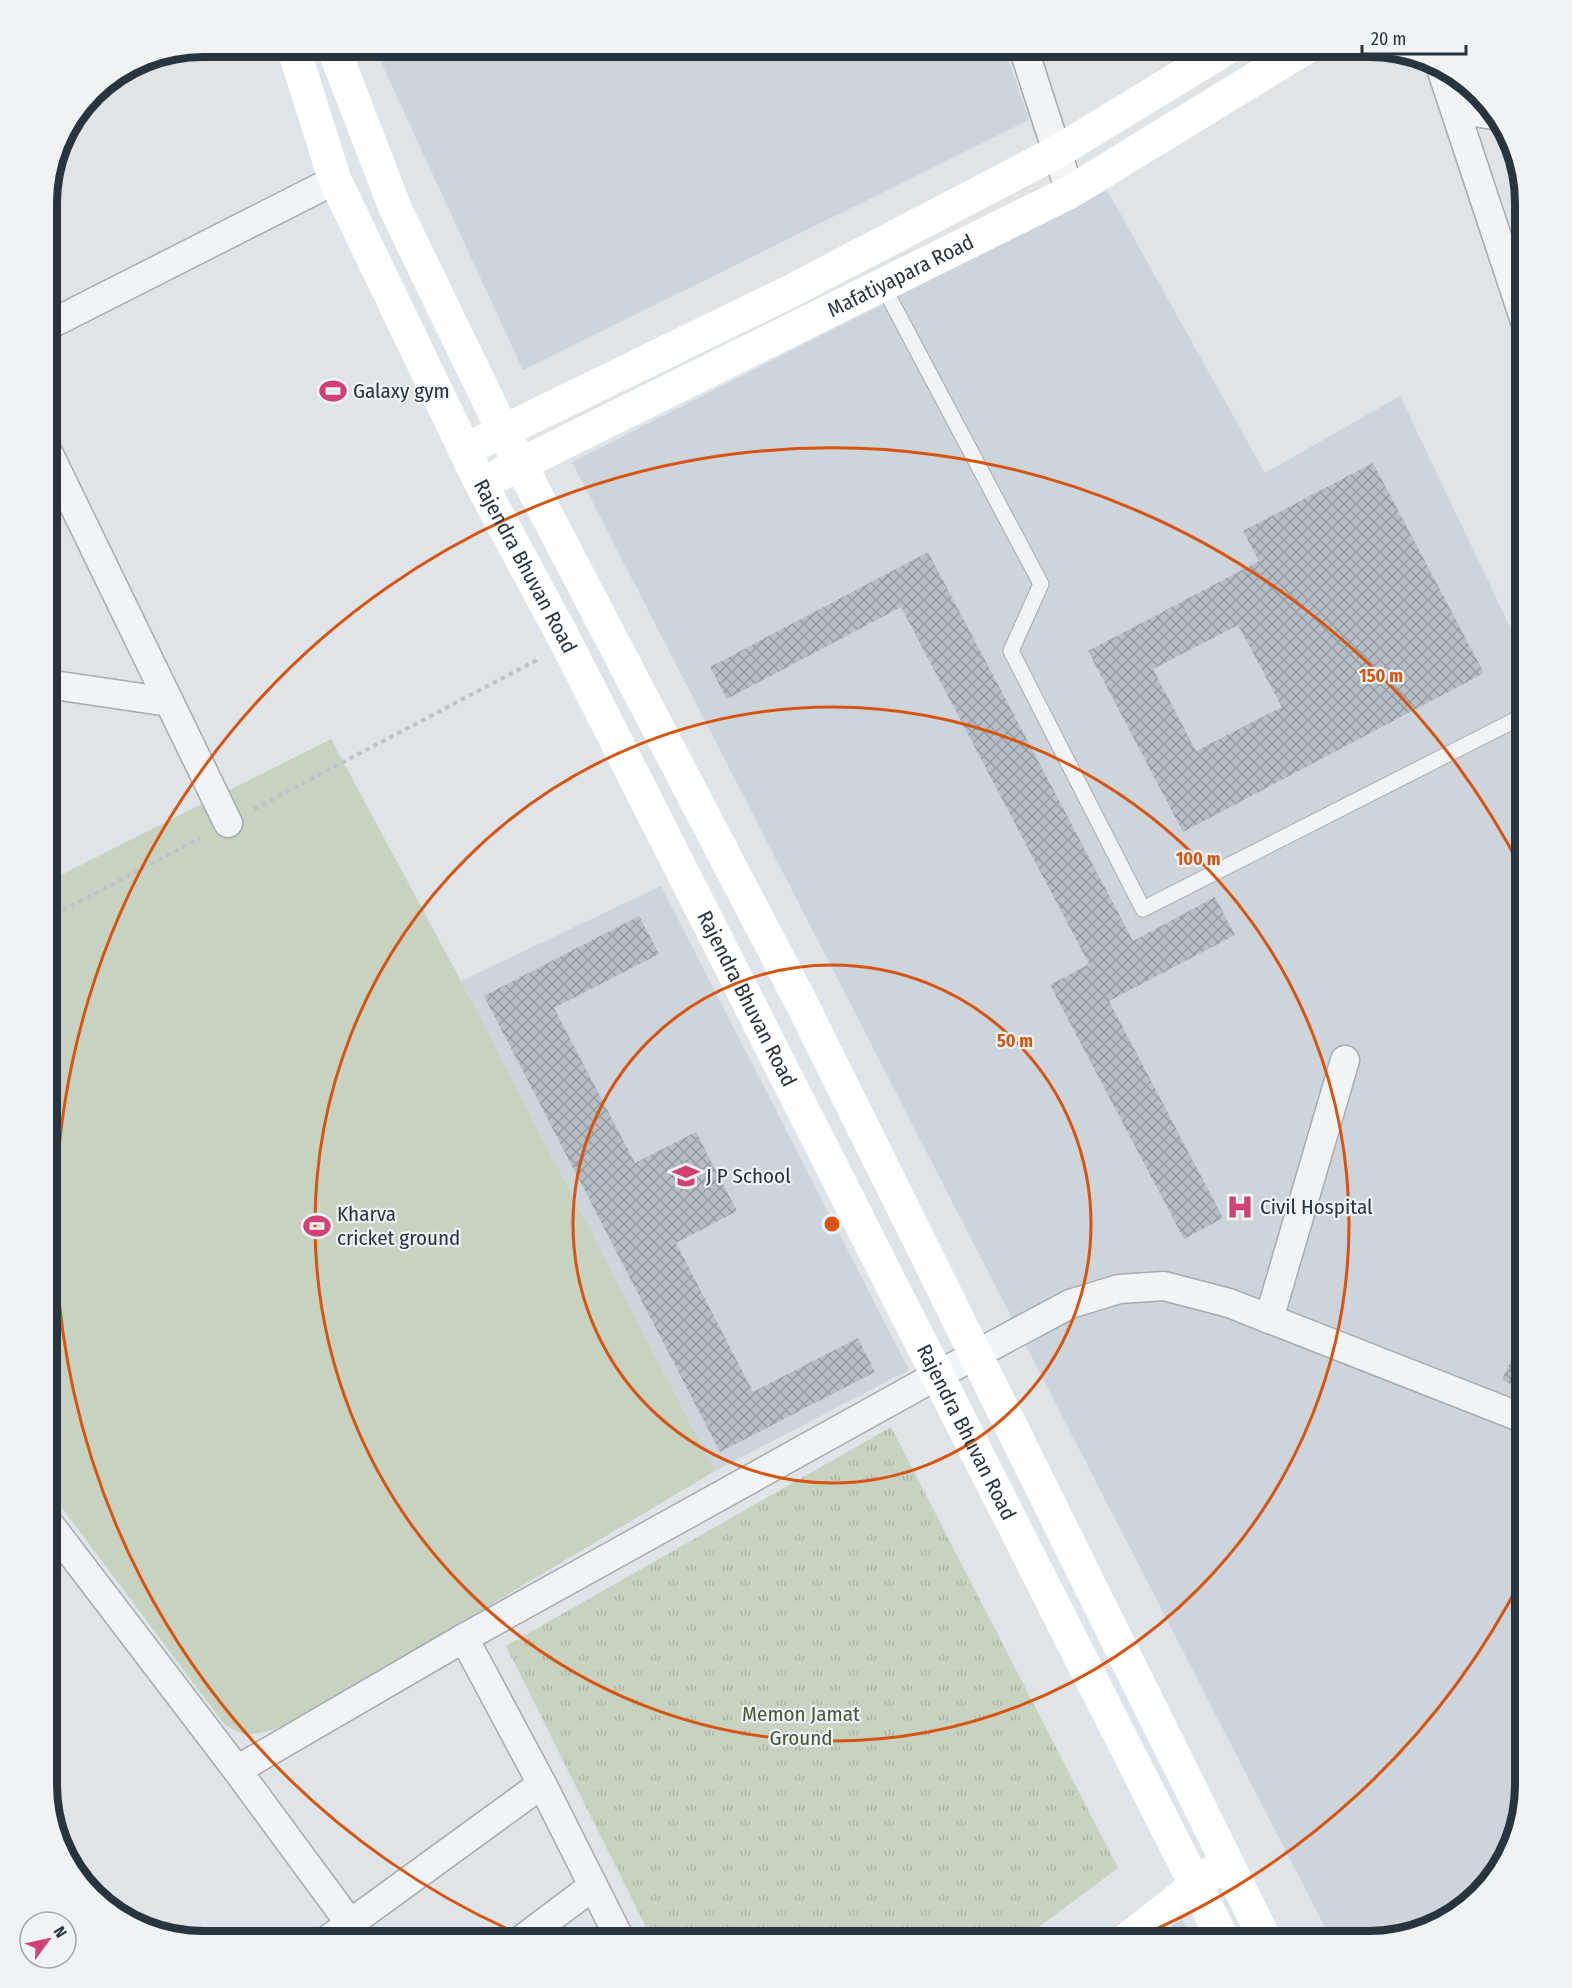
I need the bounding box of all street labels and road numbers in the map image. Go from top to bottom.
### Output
street label: Mafatiyapara Road [823,229,978,323]
street label: Rajendra Bhuvan Road [468,475,582,657]
street label: Rajendra Bhuvan Road [691,906,802,1091]
street label: Rajendra Bhuvan Road [911,1340,1022,1525]

